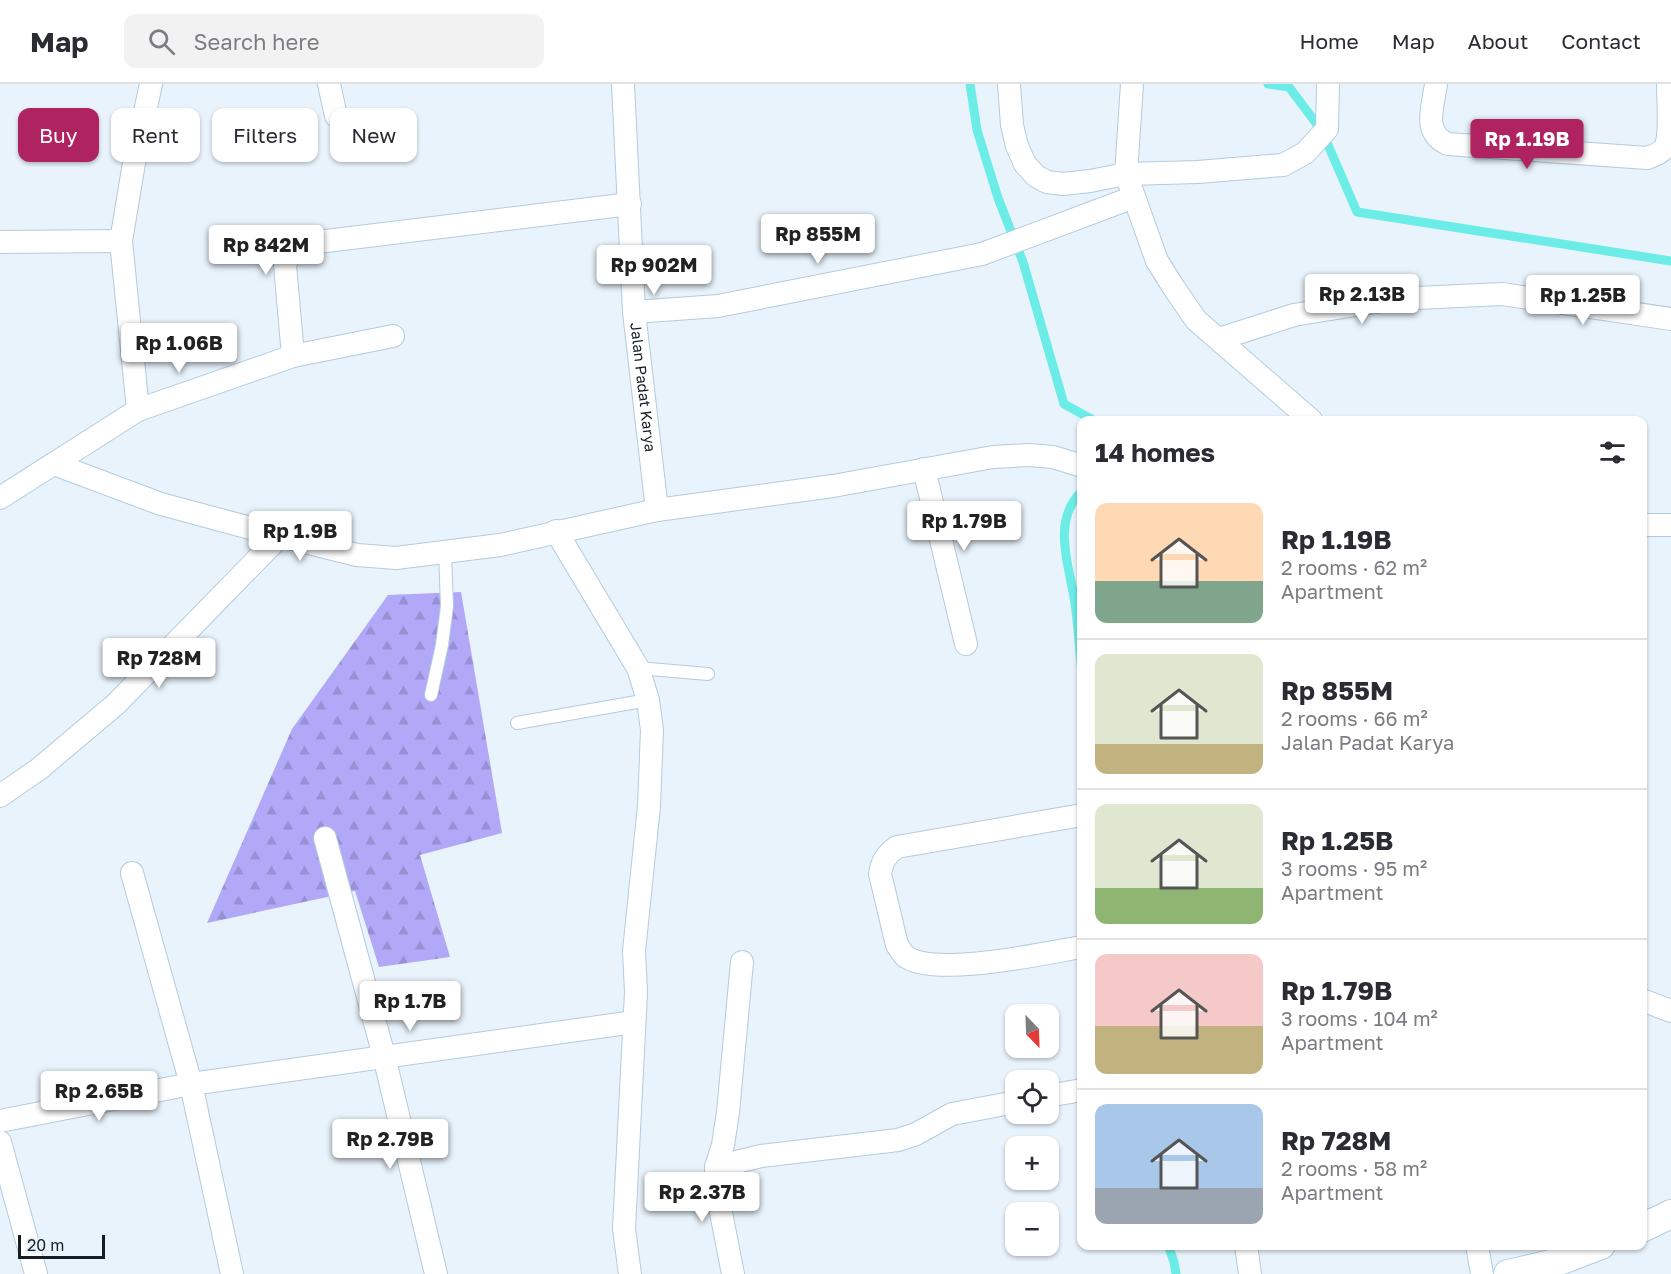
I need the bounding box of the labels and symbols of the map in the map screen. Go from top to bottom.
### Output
pin: Rp 1.19B [1465,119,1589,170]
pin: Rp 855M [763,214,873,265]
pin: Rp 842M [211,225,321,276]
pin: Rp 902M [599,245,709,296]
pin: Rp 2.13B [1300,274,1424,325]
pin: Rp 1.25B [1521,275,1645,326]
street label: Jalan Padat Karya [627,321,660,453]
pin: Rp 1.06B [117,323,241,374]
pin: Rp 1.79B [902,501,1026,552]
pin: Rp 1.9B [245,511,355,562]
pin: Rp 728M [104,638,214,689]
pin: Rp 1.7B [355,981,465,1032]
north arrow [1005,1004,1059,1058]
pin: Rp 2.65B [37,1071,161,1122]
pin: Rp 2.79B [328,1119,452,1170]
pin: Rp 2.37B [640,1172,764,1223]
scale bar [18,1232,105,1260]

